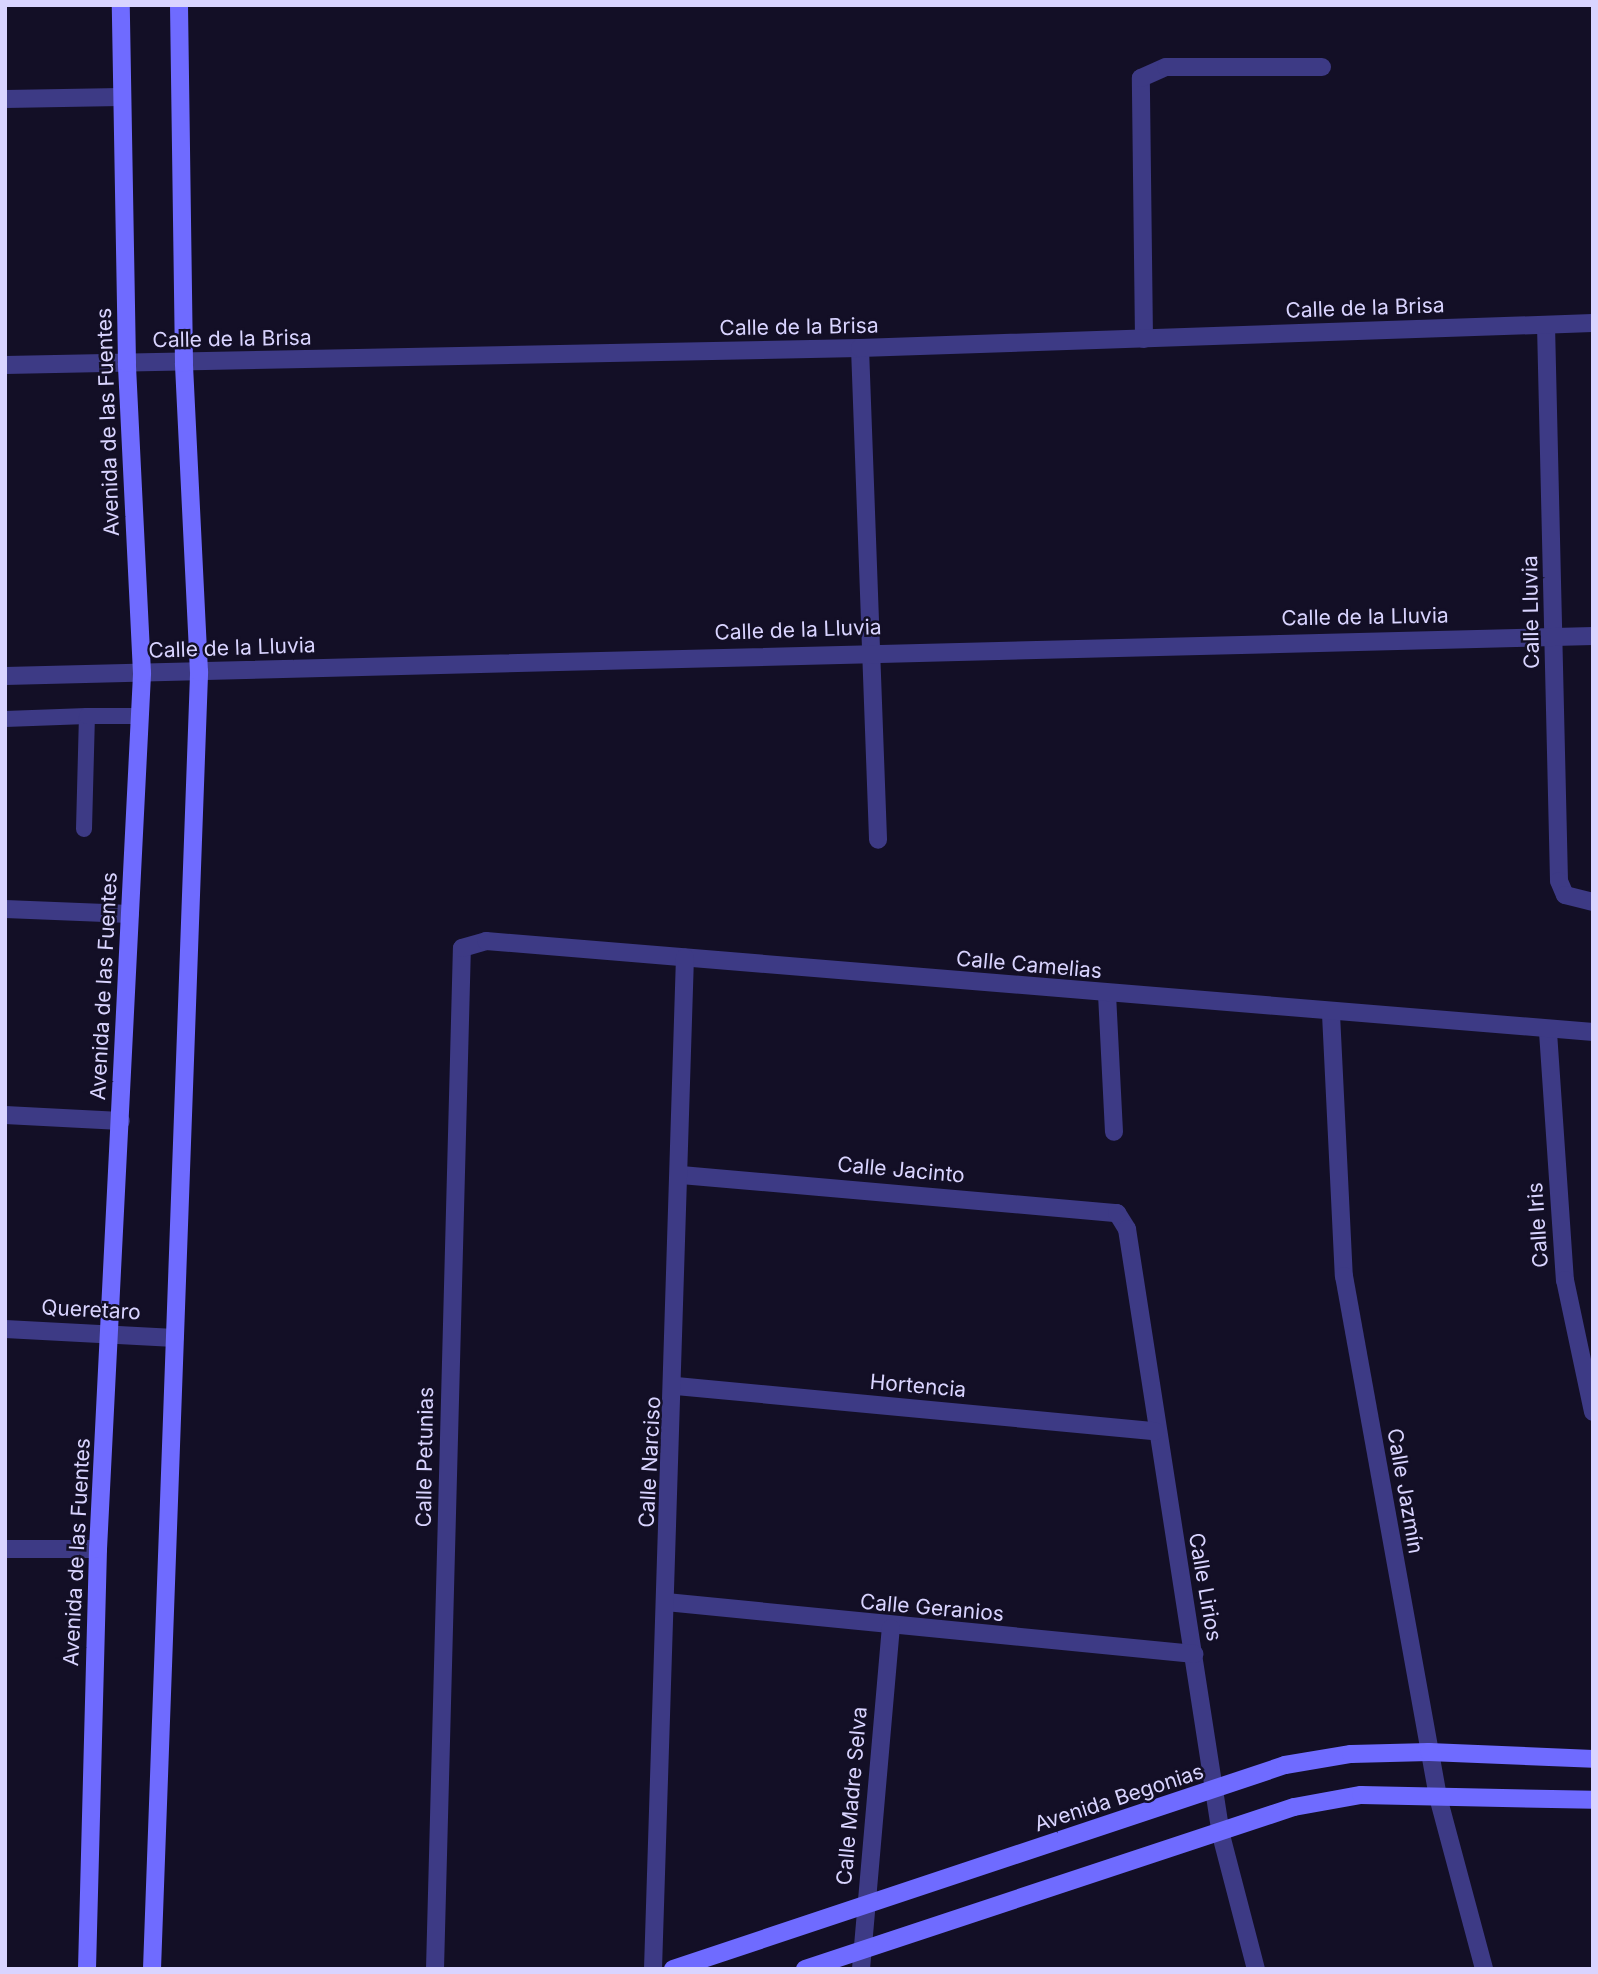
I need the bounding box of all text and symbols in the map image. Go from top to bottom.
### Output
street label: Calle de la Brisa [1285,293,1445,323]
street label: Avenida de las Fuentes [91,307,125,537]
street label: Calle de la Brisa [719,313,879,341]
street label: Calle de la Brisa [152,325,312,353]
street label: Calle Lluvia [1517,555,1545,669]
street label: Calle de la Lluvia [1281,603,1449,631]
street label: Calle de la Lluvia [714,614,882,646]
street label: Calle de la Lluvia [148,632,316,664]
street label: Avenida de las Fuentes [85,871,123,1101]
street label: Calle Camelias [955,946,1103,984]
street label: Calle Jacinto [836,1152,966,1188]
street label: Calle Iris [1522,1181,1554,1269]
street label: Queretaro [41,1295,141,1325]
street label: Hortencia [869,1369,967,1403]
street label: Calle Petunias [411,1386,439,1528]
street label: Calle Narciso [634,1396,666,1528]
street label: Calle Jazmín [1382,1426,1428,1556]
street label: Avenida de las Fuentes [58,1437,96,1667]
street label: Calle Lirios [1183,1531,1227,1643]
street label: Calle Geranios [859,1589,1005,1627]
street label: Calle Madre Selva [832,1706,872,1886]
street label: Avenida Begonias [1031,1759,1207,1837]

